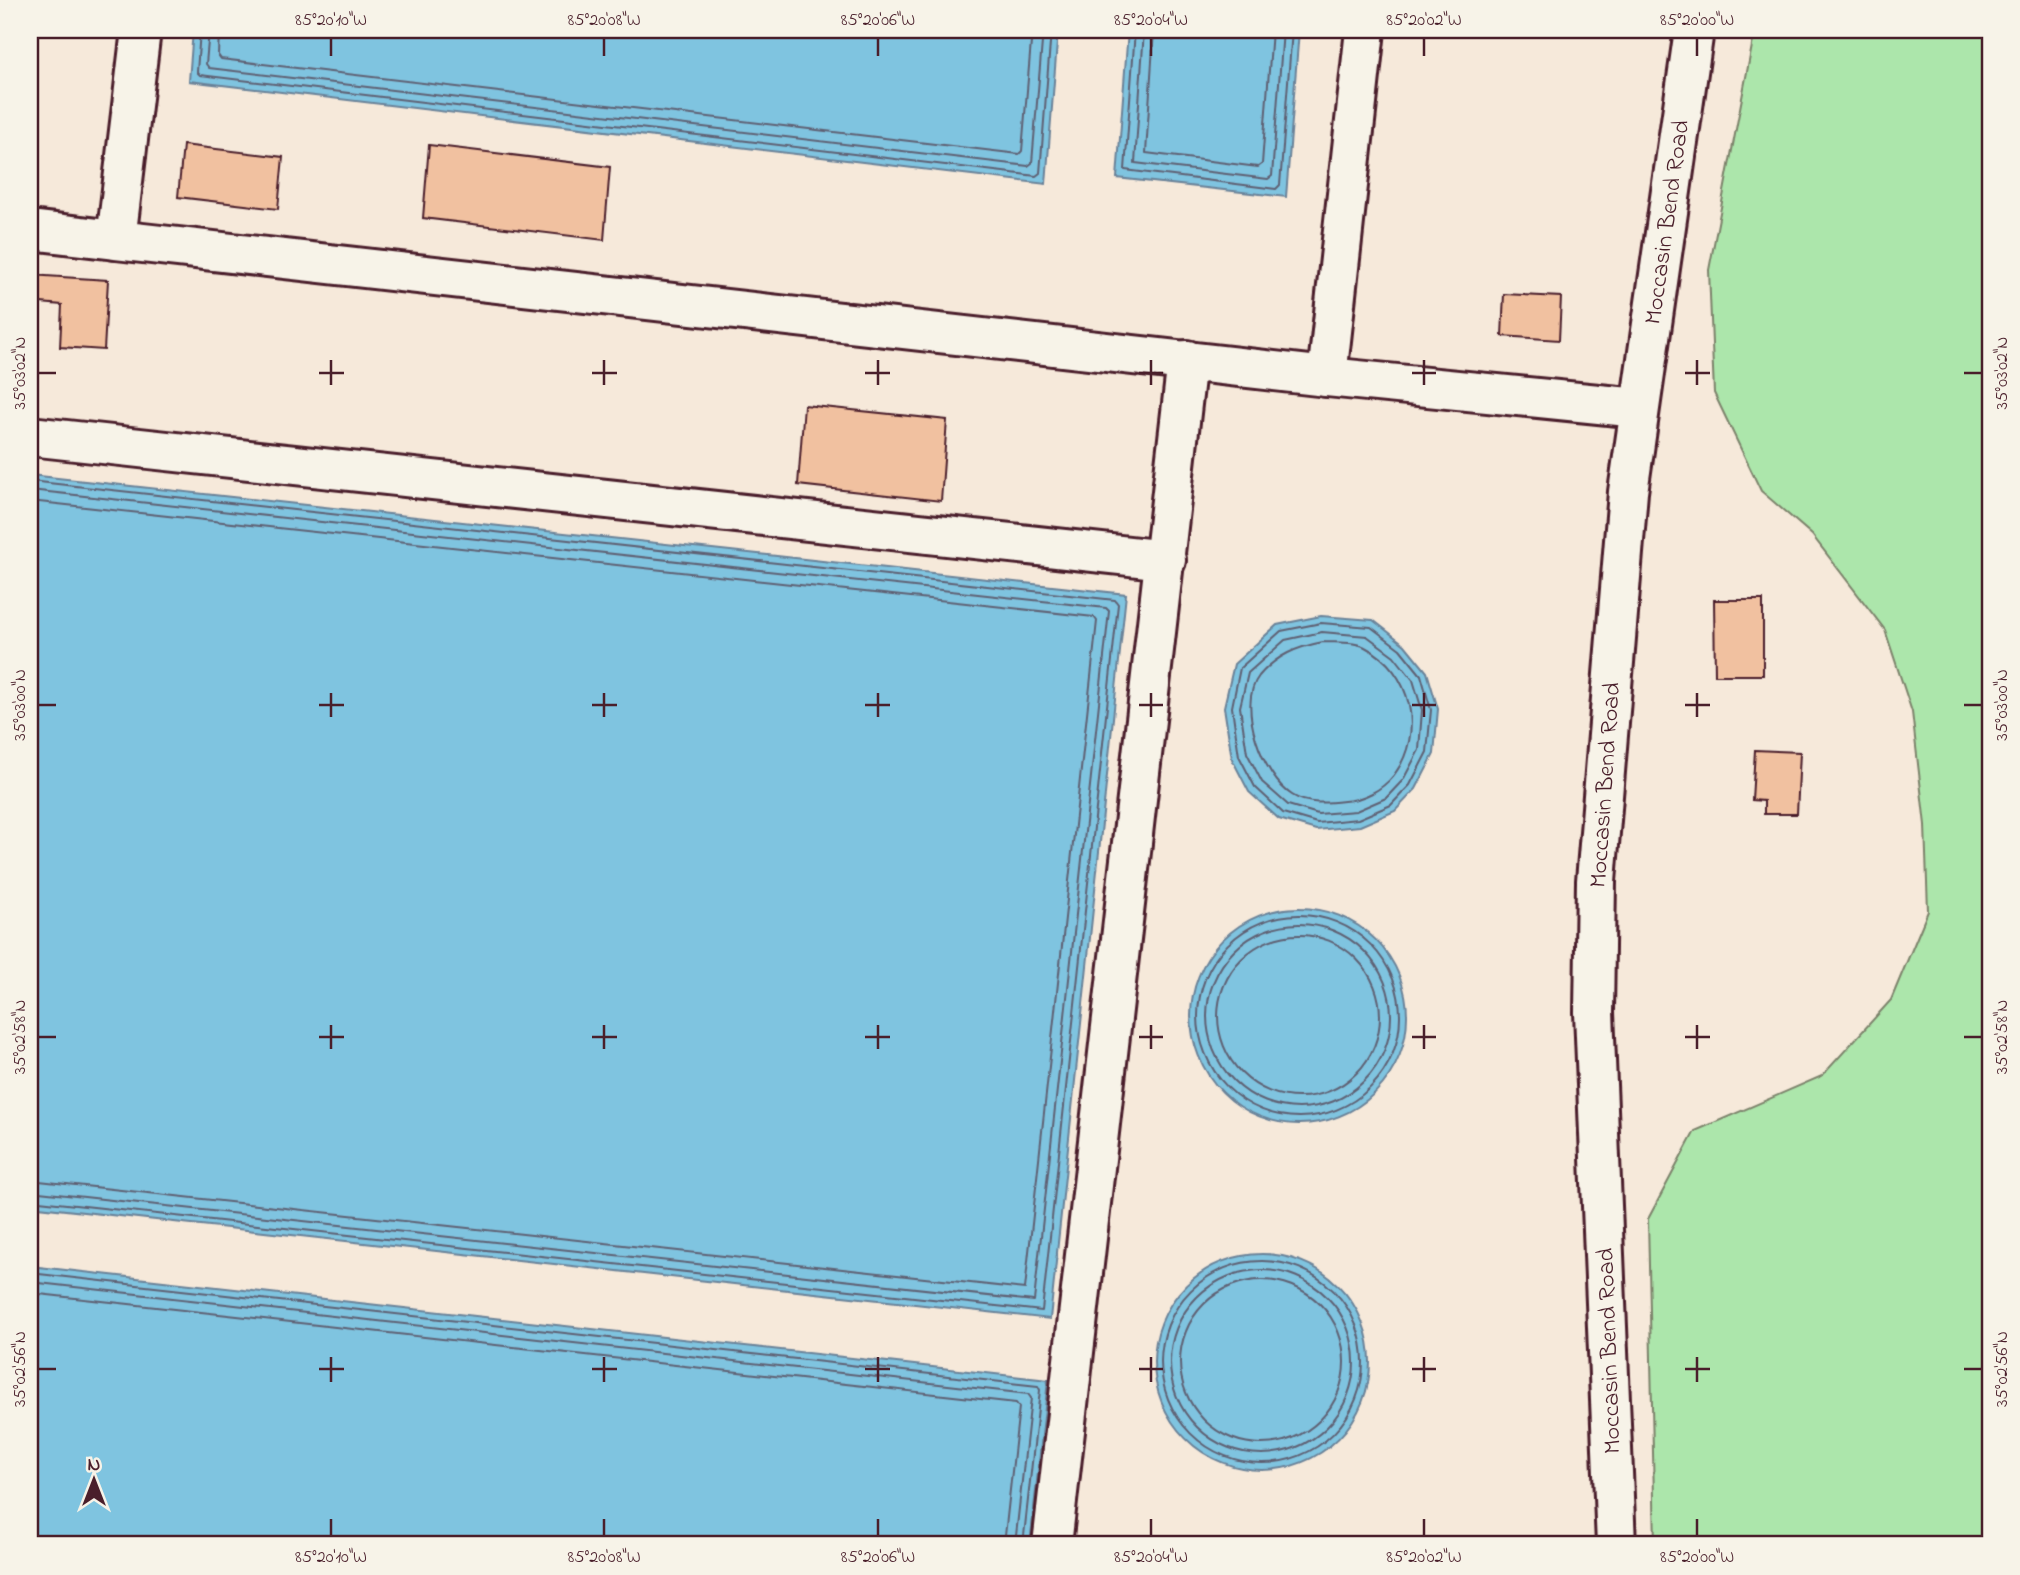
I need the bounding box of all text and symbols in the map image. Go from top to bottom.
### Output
text: 85°20'10"W [295,8,367,34]
text: 85°20'08"W [567,8,641,34]
text: 85°20'06"W [841,8,915,34]
text: 85°20'04"W [1114,8,1188,34]
text: 85°20'02"W [1386,8,1462,34]
text: 85°20'00"W [1660,8,1734,34]
street label: Moccasin Bend Road [1637,117,1700,327]
text: 35°03'02"N [8,337,34,409]
text: 35°03'02"N [1990,337,2016,409]
text: 35°03'00"N [8,669,34,741]
text: 35°03'00"N [1990,669,2016,741]
street label: Moccasin Bend Road [1582,681,1631,889]
text: 35°02'58"N [8,1000,34,1074]
text: 35°02'58"N [1990,1000,2016,1074]
street label: Moccasin Bend Road [1589,1247,1632,1455]
text: 35°02'56"N [8,1331,34,1407]
text: 35°02'56"N [1990,1331,2016,1407]
north arrow [60,1446,130,1516]
text: N [88,1452,101,1479]
text: 85°20'10"W [295,1545,367,1571]
text: 85°20'08"W [567,1545,641,1571]
text: 85°20'06"W [841,1545,915,1571]
text: 85°20'04"W [1114,1545,1188,1571]
text: 85°20'02"W [1386,1545,1462,1571]
text: 85°20'00"W [1660,1545,1734,1571]

